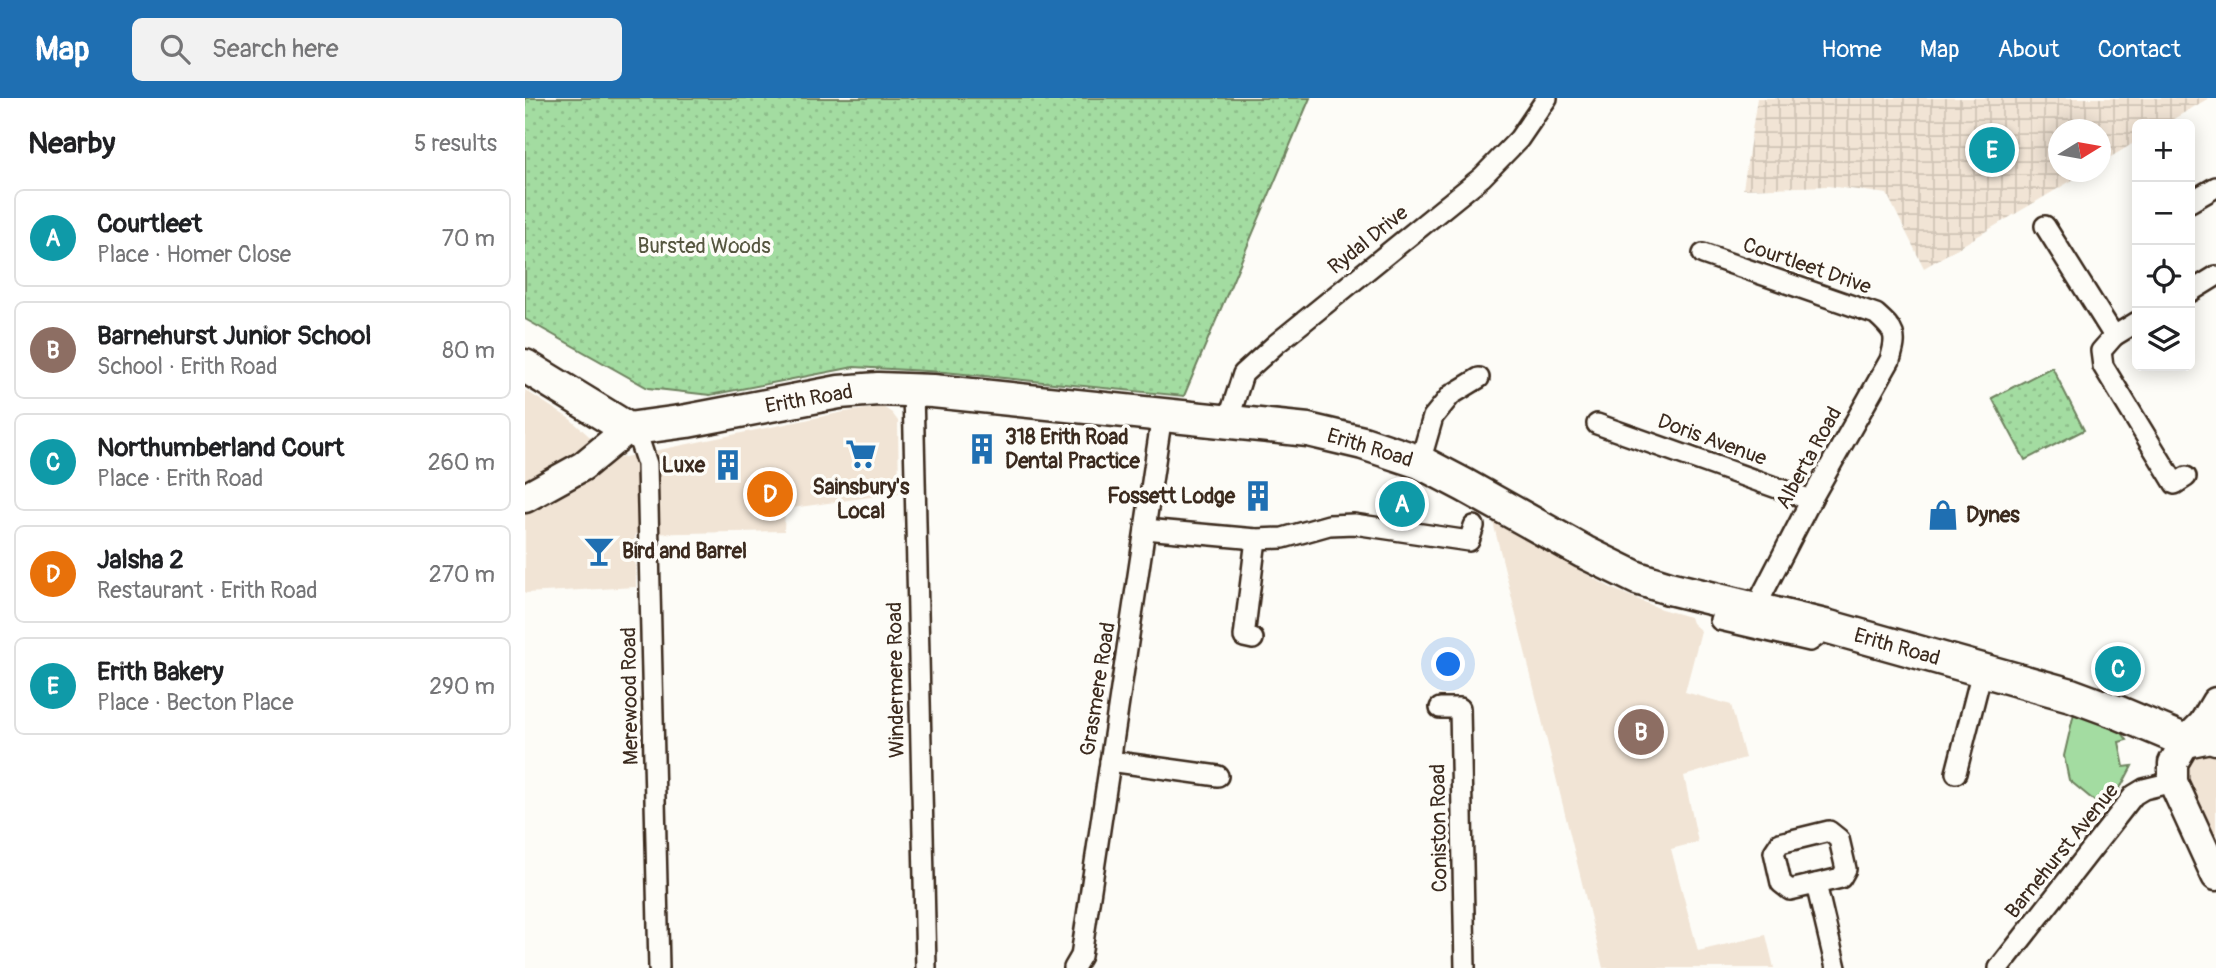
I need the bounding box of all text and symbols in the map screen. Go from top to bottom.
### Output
search box [132,18,622,81]
text: Map [35,29,90,70]
icon: search [156,30,194,68]
text: Search here [212,33,339,65]
text: Home [1821,35,1882,64]
text: Map [1920,35,1960,64]
text: About [1998,35,2060,64]
text: Contact [2098,35,2181,64]
north arrow [2048,119,2111,182]
map controls [2132,119,2195,371]
button: + [2132,119,2195,182]
pin: E [1969,124,2015,176]
text: Nearby [28,125,115,162]
text: 5 results [414,129,497,158]
button: − [2132,182,2195,245]
street label: Rydal Drive [1322,199,1414,281]
text: Courtleet [97,208,202,240]
text: A [46,224,60,253]
text: 70 m [442,224,495,253]
street label: Courtleet Drive [1739,231,1875,301]
park label: Bursted Woods [637,233,771,260]
text: Place · Homer Close [97,240,291,269]
button: locate [2132,245,2195,308]
button: layers [2132,308,2195,371]
text: Barnehurst Junior School [97,320,371,352]
text: B [46,336,60,365]
text: 80 m [442,336,495,365]
text: School · Erith Road [97,352,277,381]
street label: Erith Road [763,378,855,420]
street label: Alberta Road [1770,402,1848,514]
street label: Doris Avenue [1654,408,1771,472]
street label: Erith Road [1324,422,1416,474]
place label: 318 Erith Road Dental Practice [1005,424,1141,475]
text: Northumberland Court [97,432,344,464]
building icon: 318 Erith Road Dental Practice [965,432,999,466]
supermarket icon: Sainsbury's Local [844,437,878,471]
text: C [46,448,60,477]
text: 260 m [428,448,495,477]
building icon: Luxe [711,448,745,482]
place label: Luxe [662,452,706,479]
text: Place · Erith Road [97,464,263,493]
pin: D [747,468,793,520]
place label: Sainsbury's Local [813,474,910,525]
pin: A [1379,478,1425,530]
building icon: Fossett Lodge [1241,479,1275,513]
place label: Fossett Lodge [1107,483,1236,510]
shop icon: Dynes [1926,498,1960,532]
place label: Dynes [1966,502,2020,529]
bar icon: Bird and Barrel [582,534,616,568]
place label: Bird and Barrel [622,538,747,565]
text: Jalsha 2 [97,544,184,576]
text: D [46,560,60,589]
text: 270 m [429,560,495,589]
text: Restaurant · Erith Road [97,576,318,605]
street label: Windermere Road [881,602,911,758]
street label: Grasmere Road [1074,620,1122,758]
street label: Erith Road [1851,622,1943,672]
street label: Merewood Road [615,627,645,765]
pin: C [2095,643,2141,695]
your location [1431,647,1465,681]
text: Erith Bakery [97,656,224,688]
text: E [47,672,59,701]
text: 290 m [429,672,495,701]
text: Place · Becton Place [97,688,294,717]
pin: B [1618,706,1664,758]
street label: Coniston Road [1424,764,1454,892]
street label: Barnehurst Avenue [1999,777,2125,924]

